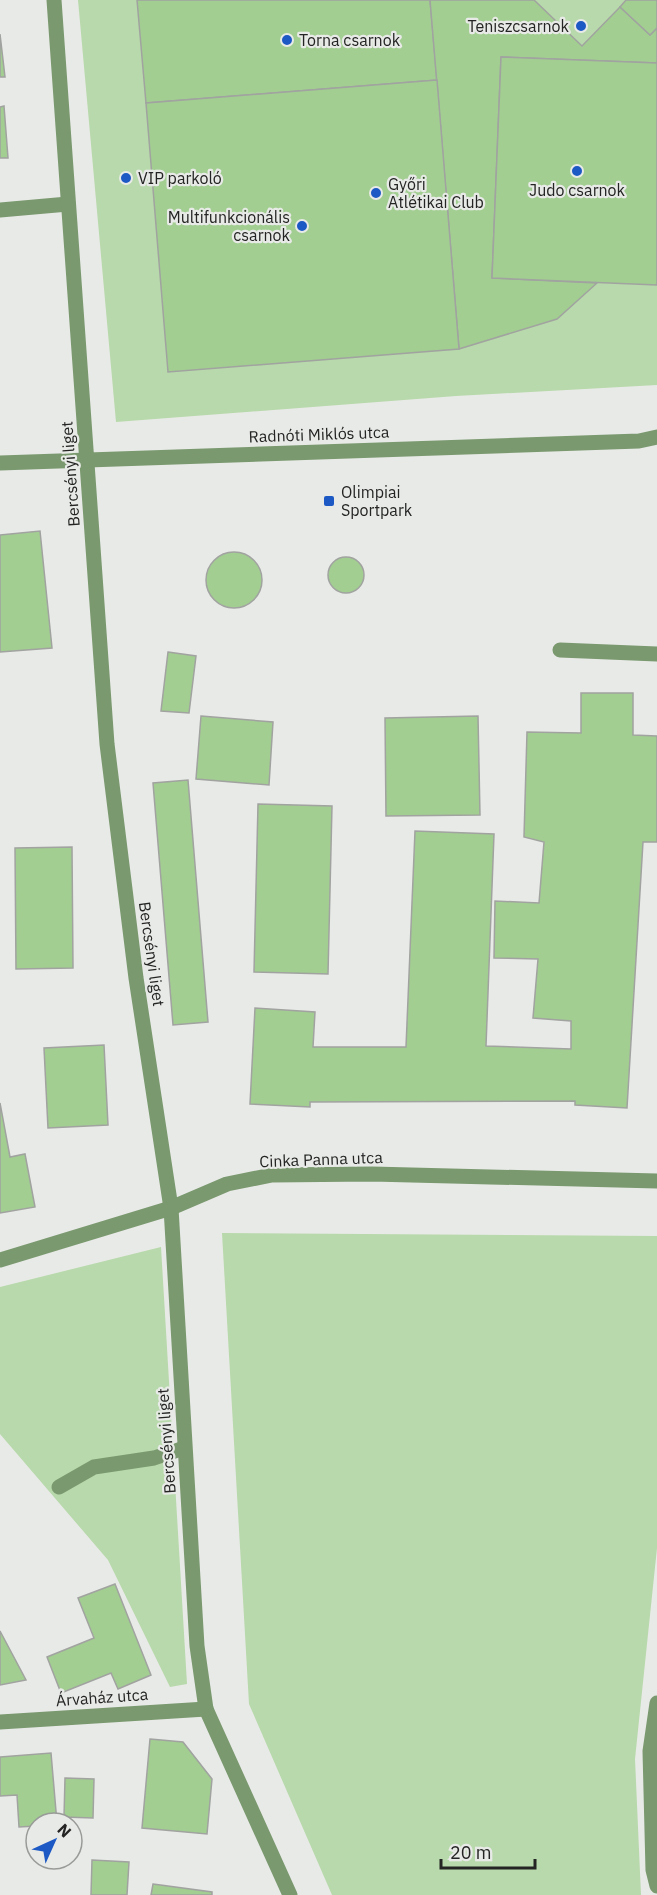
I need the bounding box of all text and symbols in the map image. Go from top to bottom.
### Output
place label: Teniszcsarnok [467,16,570,36]
marker: Teniszcsarnok [574,19,588,33]
place label: Torna csarnok [299,30,401,50]
marker: Torna csarnok [280,33,294,47]
marker: Judo csarnok [570,164,584,178]
place label: VIP parkoló [138,168,222,188]
marker: VIP parkoló [119,171,133,185]
place label: Győri Atlétikai Club [388,174,484,212]
place label: Judo csarnok [529,180,626,200]
marker: Győri Atlétikai Club [369,186,383,200]
place label: Multifunkcionális csarnok [168,207,291,245]
marker: Multifunkcionális csarnok [295,219,309,233]
street label: Bercsényi liget [56,421,84,527]
street label: Radnóti Miklós utca [248,422,390,446]
place label: Olimpiai Sportpark [341,482,413,520]
marker: Olimpiai Sportpark [322,494,336,508]
street label: Bercsényi liget [135,900,169,1008]
street label: Cinka Panna utca [259,1147,384,1171]
street label: Bercsényi liget [152,1388,180,1494]
street label: Árvaház utca [55,1683,149,1710]
north arrow [24,1811,84,1871]
text: N [53,1819,76,1842]
scale bar [441,1832,536,1870]
text: 20 m [450,1841,492,1864]

